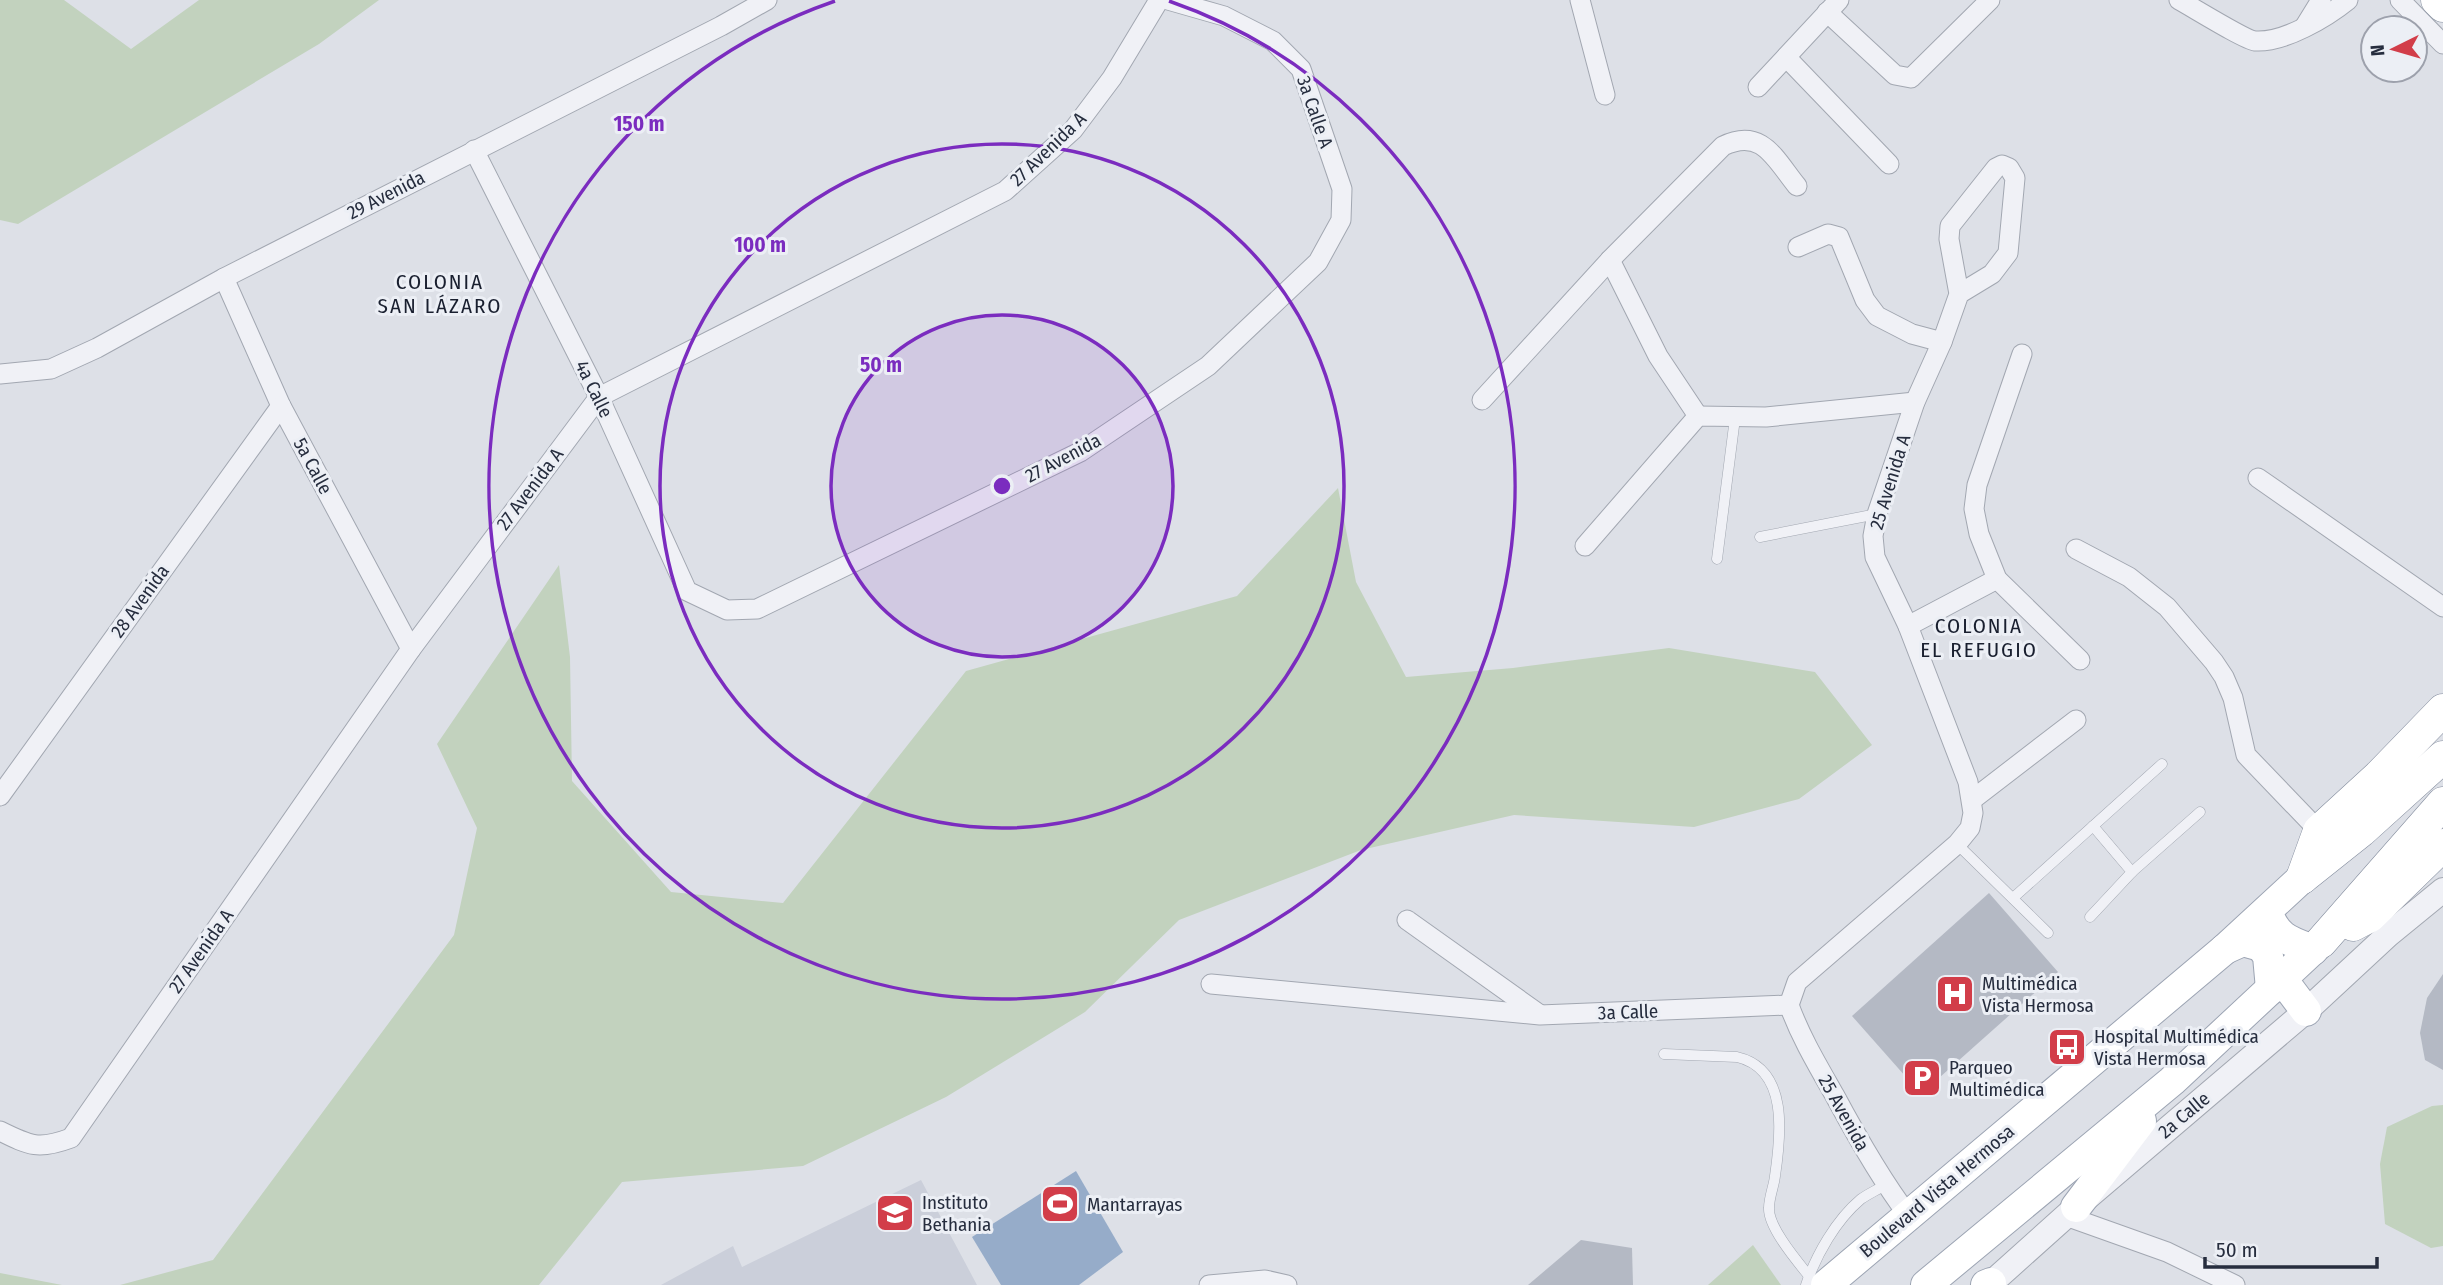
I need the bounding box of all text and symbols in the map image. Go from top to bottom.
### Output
north arrow [2359,14,2429,84]
text: N [2366,44,2390,57]
street label: 3a Calle A [1292,73,1338,151]
street label: 27 Avenida A [1005,107,1091,191]
text: 150 m [613,111,665,137]
street label: 29 Avenida [343,166,429,224]
text: 100 m [734,232,786,258]
district label: COLONIA SAN LÁZARO [378,269,502,319]
text: 50 m [860,352,902,378]
street label: 4a Calle [570,357,618,421]
street label: 27 Avenida [1021,428,1105,488]
street label: 25 Avenida A [1865,432,1915,532]
street label: 5a Calle [289,434,337,498]
street label: 27 Avenida A [492,443,568,535]
centre of rings [990,474,1014,498]
street label: 28 Avenida [106,560,174,642]
district label: COLONIA EL REFUGIO [1920,613,2038,663]
street label: 27 Avenida A [164,905,238,997]
place label: Multimédica Vista Hermosa [1982,972,2094,1017]
hospital icon: Multimédica Vista Hermosa [1934,973,1976,1015]
street label: 3a Calle [1597,999,1659,1025]
place label: Hospital Multimédica Vista Hermosa [2094,1025,2259,1070]
bus stop icon: Hospital Multimédica Vista Hermosa [2046,1026,2088,1068]
place label: Parqueo Multimédica [1949,1056,2045,1101]
parking icon: Parqueo Multimédica [1901,1057,1943,1099]
street label: 25 Avenida [1814,1071,1874,1155]
street label: 2a Calle [2154,1087,2214,1143]
street label: Boulevard Vista Hermosa [1855,1120,2019,1262]
sports icon: Mantarrayas [1039,1183,1081,1225]
place label: Instituto Bethania [922,1191,991,1236]
school or university icon: Instituto Bethania [874,1192,916,1234]
place label: Mantarrayas [1087,1193,1182,1216]
scale bar [2205,1226,2376,1270]
text: 50 m [2216,1237,2258,1263]

